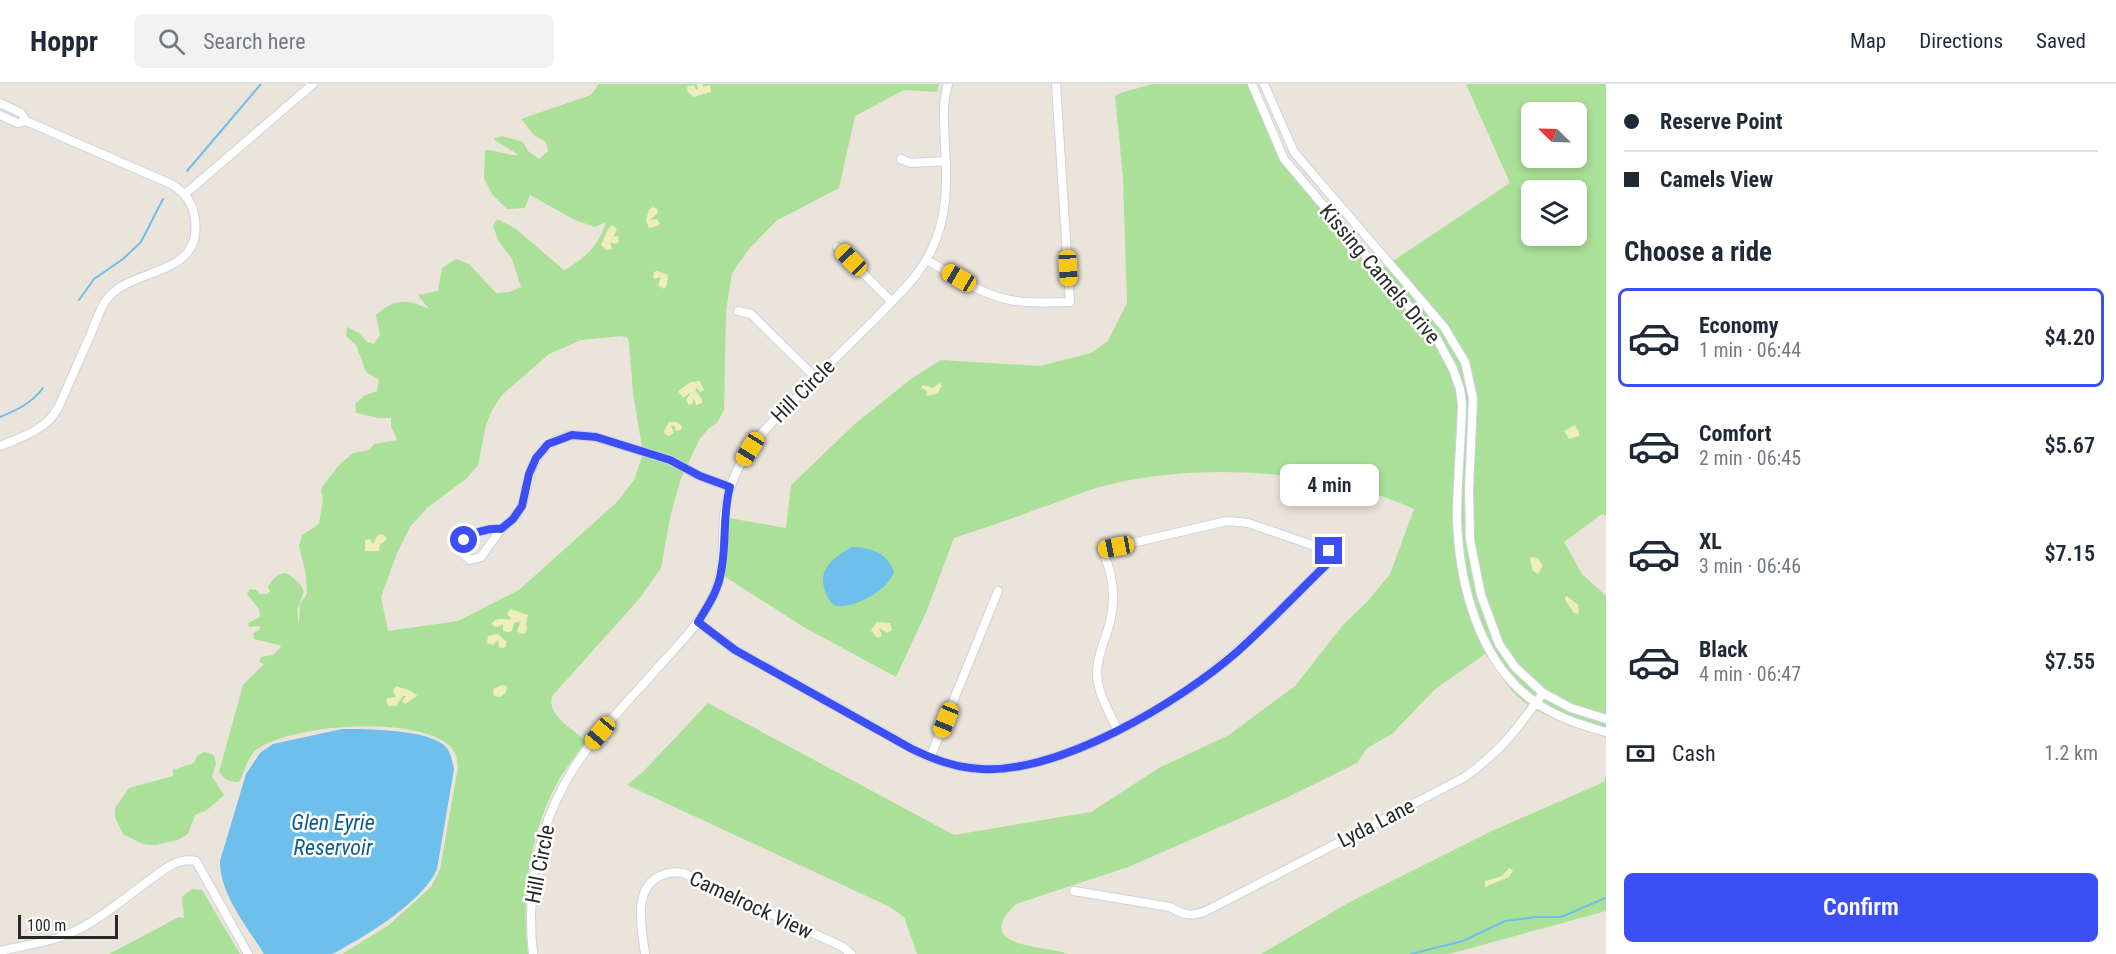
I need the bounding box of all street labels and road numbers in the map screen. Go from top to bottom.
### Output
street label: Kissing Camels Drive [1315,200,1445,349]
street label: Hill Circle [766,354,840,428]
street label: Lyda Lane [1334,793,1418,852]
street label: Hill Circle [521,822,559,905]
street label: Camelrock View [686,866,817,944]

